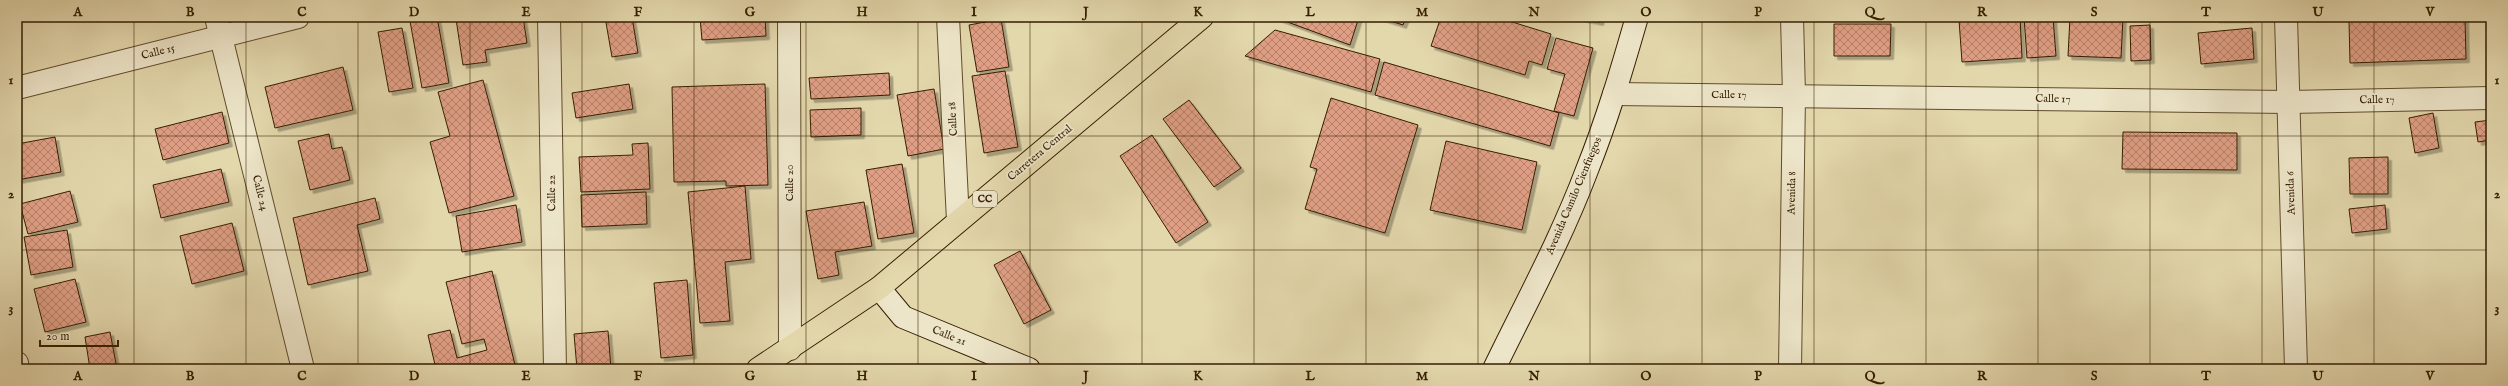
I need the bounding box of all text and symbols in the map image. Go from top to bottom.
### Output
text: A [73,4,84,21]
text: B [186,4,195,21]
text: C [297,4,307,21]
text: D [409,4,420,21]
text: E [521,4,531,21]
text: F [634,4,643,21]
text: G [745,4,756,21]
text: H [856,4,868,21]
text: I [971,4,977,21]
text: J [1081,4,1089,21]
text: K [1193,4,1203,21]
text: L [1304,4,1315,21]
text: M [1416,4,1429,21]
text: N [1527,4,1540,21]
text: O [1641,4,1652,21]
text: P [1754,4,1762,21]
text: Q [1865,4,1885,21]
text: R [1977,4,1988,21]
text: S [2091,4,2098,21]
text: T [2200,4,2211,21]
text: U [2311,4,2324,21]
text: V [2425,4,2436,21]
street label: Calle 15 [140,41,176,63]
text: 1 [9,72,14,89]
text: 1 [2495,72,2500,89]
street label: Calle 17 [1711,88,1747,102]
street label: Calle 17 [2035,92,2071,106]
street label: Calle 17 [2359,93,2395,107]
street label: Calle 18 [945,101,961,137]
street label: Carretera Central [1005,122,1075,184]
street label: Avenida Camilo Cienfuegos [1542,135,1605,258]
street label: Calle 20 [783,165,797,201]
street label: Avenida 8 [1785,171,1799,216]
street label: Avenida 6 [2283,171,2299,216]
street label: Calle 24 [249,174,271,213]
street label: Calle 22 [545,175,559,211]
text: 2 [8,186,14,203]
text: 2 [2494,186,2500,203]
road number: CC [973,191,997,207]
text: 3 [9,300,14,317]
text: 3 [2495,300,2500,317]
scale bar [40,322,118,348]
street label: Calle 21 [930,323,968,349]
text: 20 m [46,329,69,344]
text: A [73,368,84,385]
text: B [186,368,195,385]
text: C [297,368,307,385]
text: D [409,368,420,385]
text: E [521,368,531,385]
text: F [634,368,643,385]
text: G [745,368,756,385]
text: H [856,368,868,385]
text: I [971,368,977,385]
text: J [1081,368,1089,385]
text: K [1193,368,1203,385]
text: L [1304,368,1315,385]
text: M [1416,368,1429,385]
text: N [1527,368,1540,385]
text: O [1641,368,1652,385]
text: P [1754,368,1762,385]
text: Q [1865,368,1885,385]
text: R [1977,368,1988,385]
text: S [2091,368,2098,385]
text: T [2200,368,2211,385]
text: U [2311,368,2324,385]
text: V [2425,368,2436,385]

